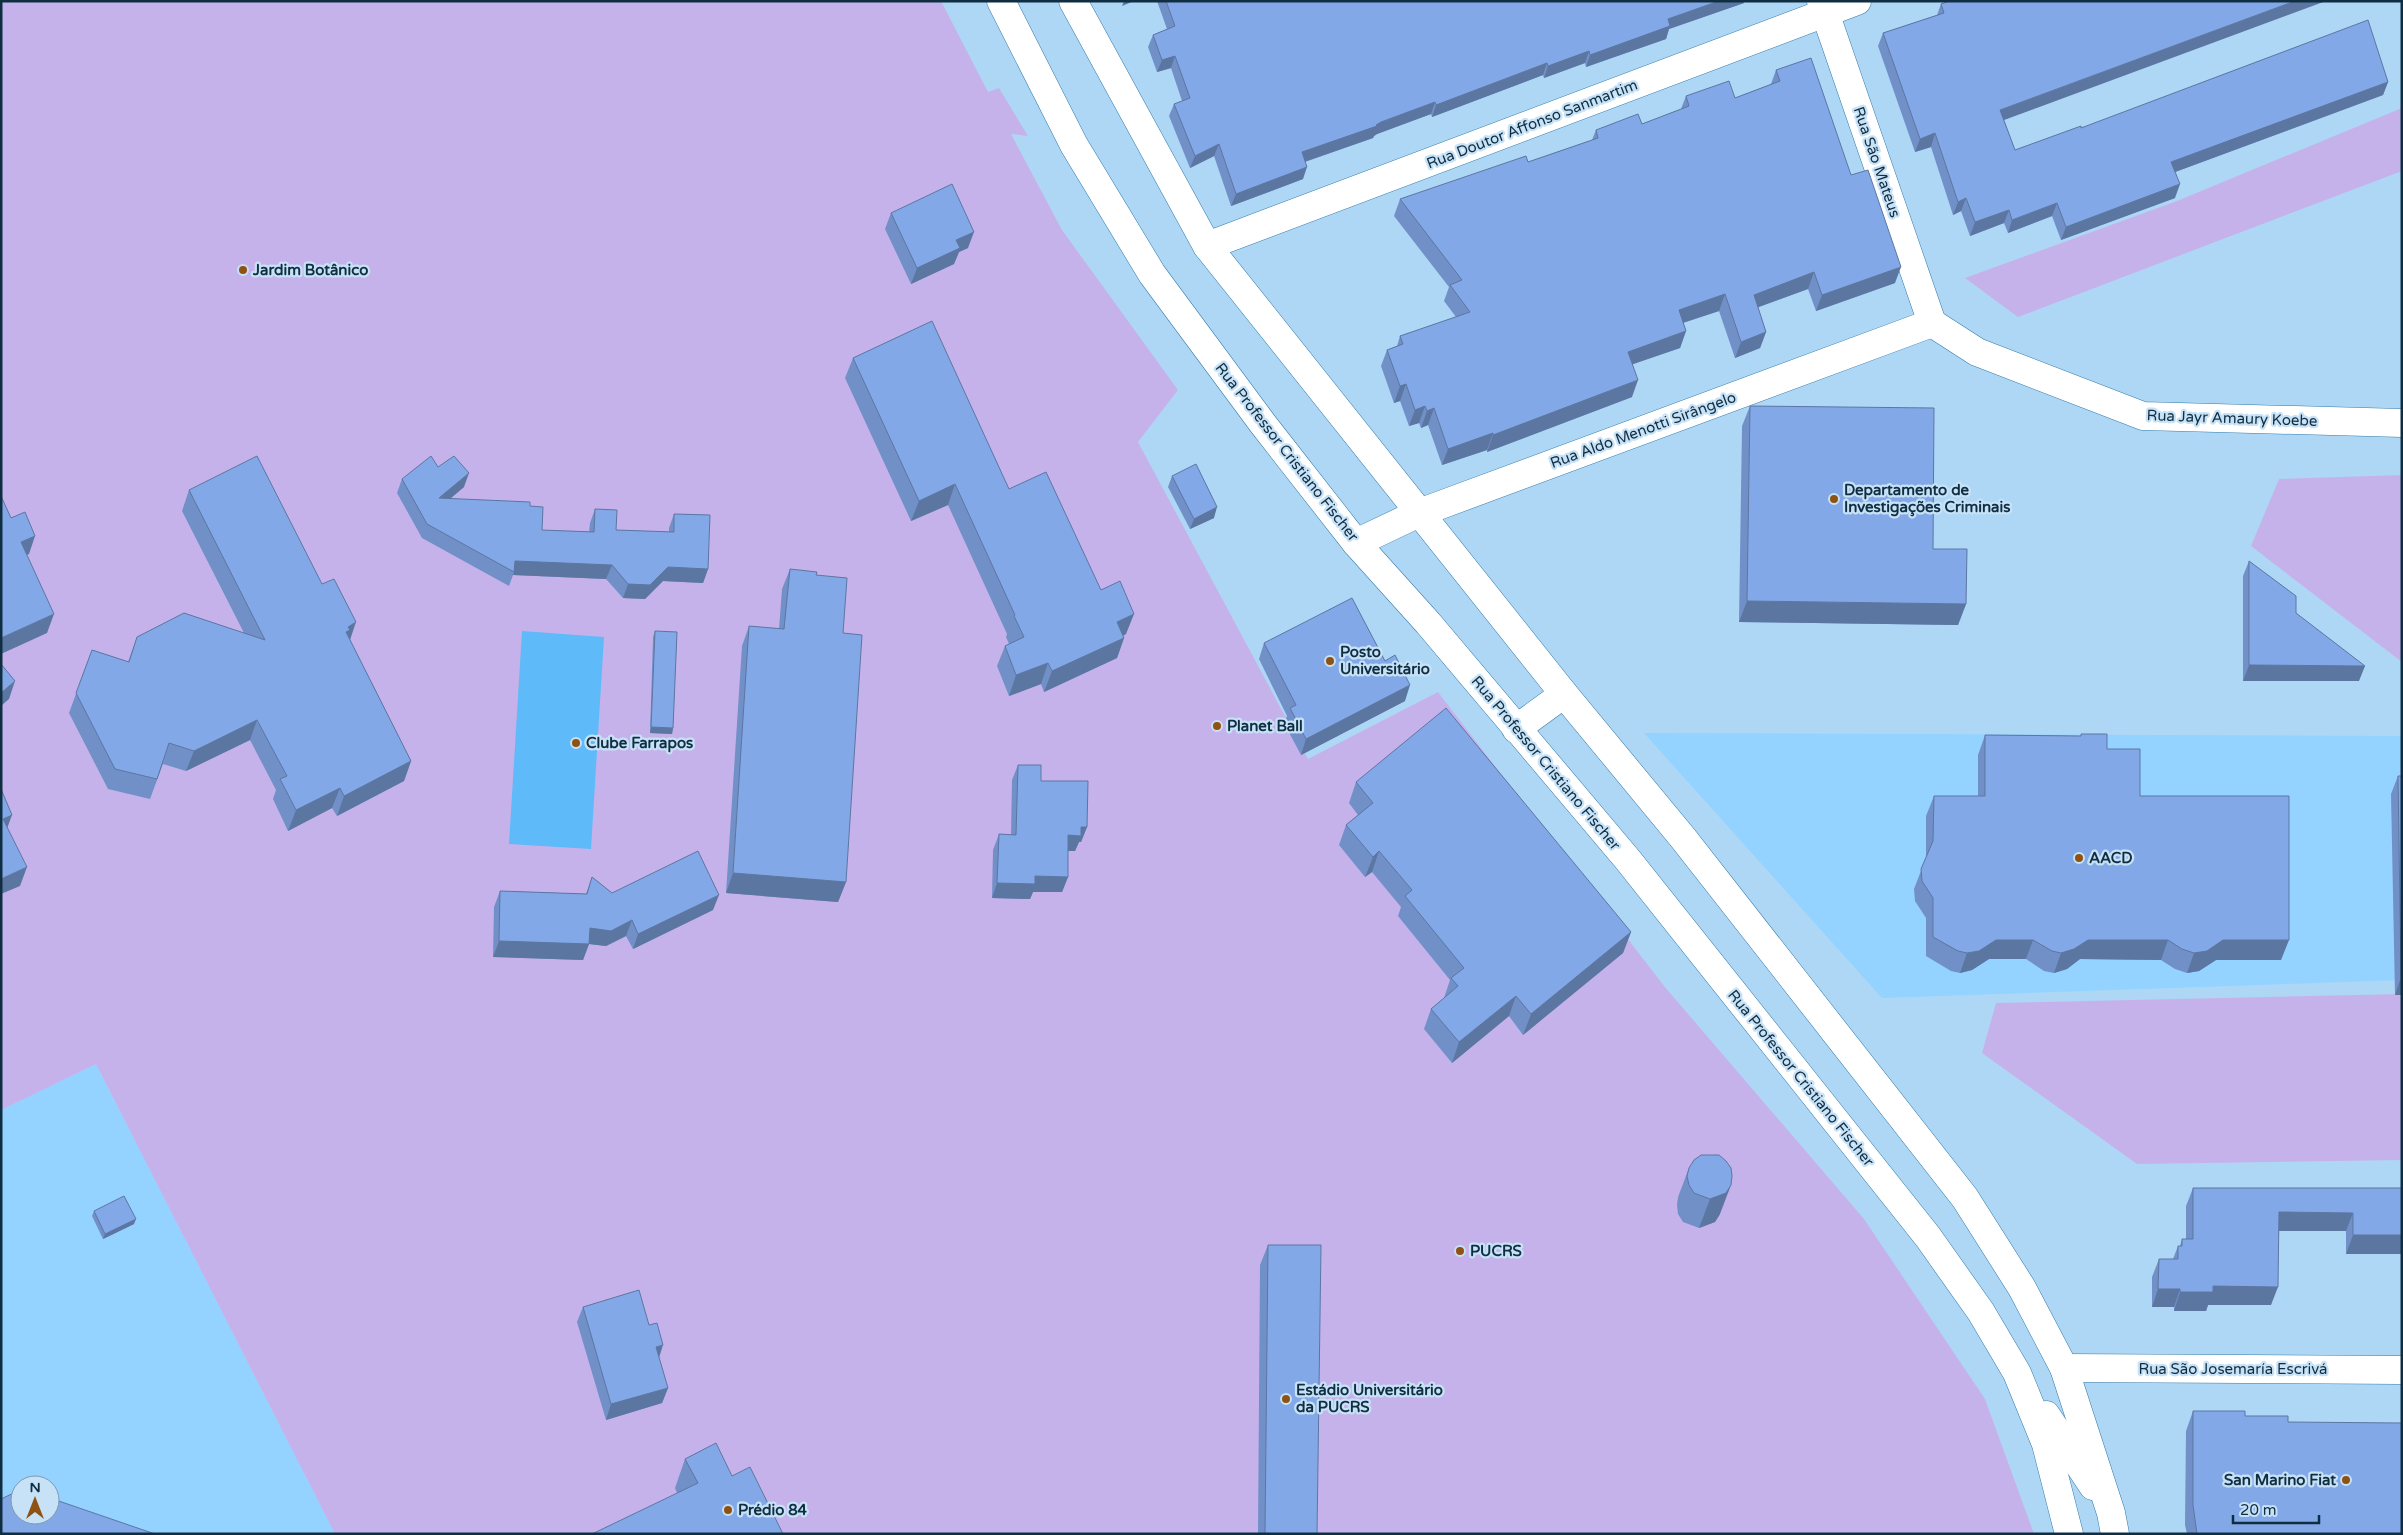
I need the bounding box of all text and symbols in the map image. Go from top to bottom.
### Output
street label: Rua Doutor Affonso Sanmartim [1424,75,1640,173]
street label: Rua São Mateus [1850,104,1904,220]
place label: Jardim Botânico [252,261,368,279]
marker: Jardim Botânico [237,264,249,276]
street label: Rua Professor Cristiano Fischer [1212,359,1363,545]
street label: Rua Aldo Menotti Sirângelo [1548,388,1738,472]
street label: Rua Jayr Amaury Koebe [2146,406,2318,430]
place label: Departamento de Investigações Criminais [1844,481,2010,517]
marker: Departamento de Investigações Criminais [1828,493,1840,505]
place label: Posto Universitário [1340,643,1430,678]
marker: Posto Universitário [1324,655,1336,667]
street label: Rua Professor Cristiano Fischer [1468,672,1624,854]
place label: Planet Ball [1227,717,1303,735]
marker: Planet Ball [1211,720,1223,732]
place label: Clube Farrapos [586,734,693,753]
marker: Clube Farrapos [570,737,582,749]
place label: AACD [2089,849,2133,867]
marker: AACD [2073,852,2085,864]
street label: Rua Professor Cristiano Fischer [1724,986,1878,1170]
place label: PUCRS [1470,1242,1522,1260]
marker: PUCRS [1454,1245,1466,1257]
street label: Rua São Josemaría Escrivá [2138,1360,2328,1378]
place label: Estádio Universitário da PUCRS [1296,1381,1443,1416]
marker: Estádio Universitário da PUCRS [1280,1393,1292,1405]
place label: San Marino Fiat [2224,1471,2336,1489]
marker: San Marino Fiat [2340,1474,2352,1486]
north arrow [10,1475,60,1525]
text: N [29,1479,41,1496]
scale bar [2233,1492,2319,1524]
place label: Prédio 84 [738,1501,808,1519]
text: 20 m [2240,1501,2277,1519]
marker: Prédio 84 [722,1504,734,1516]

